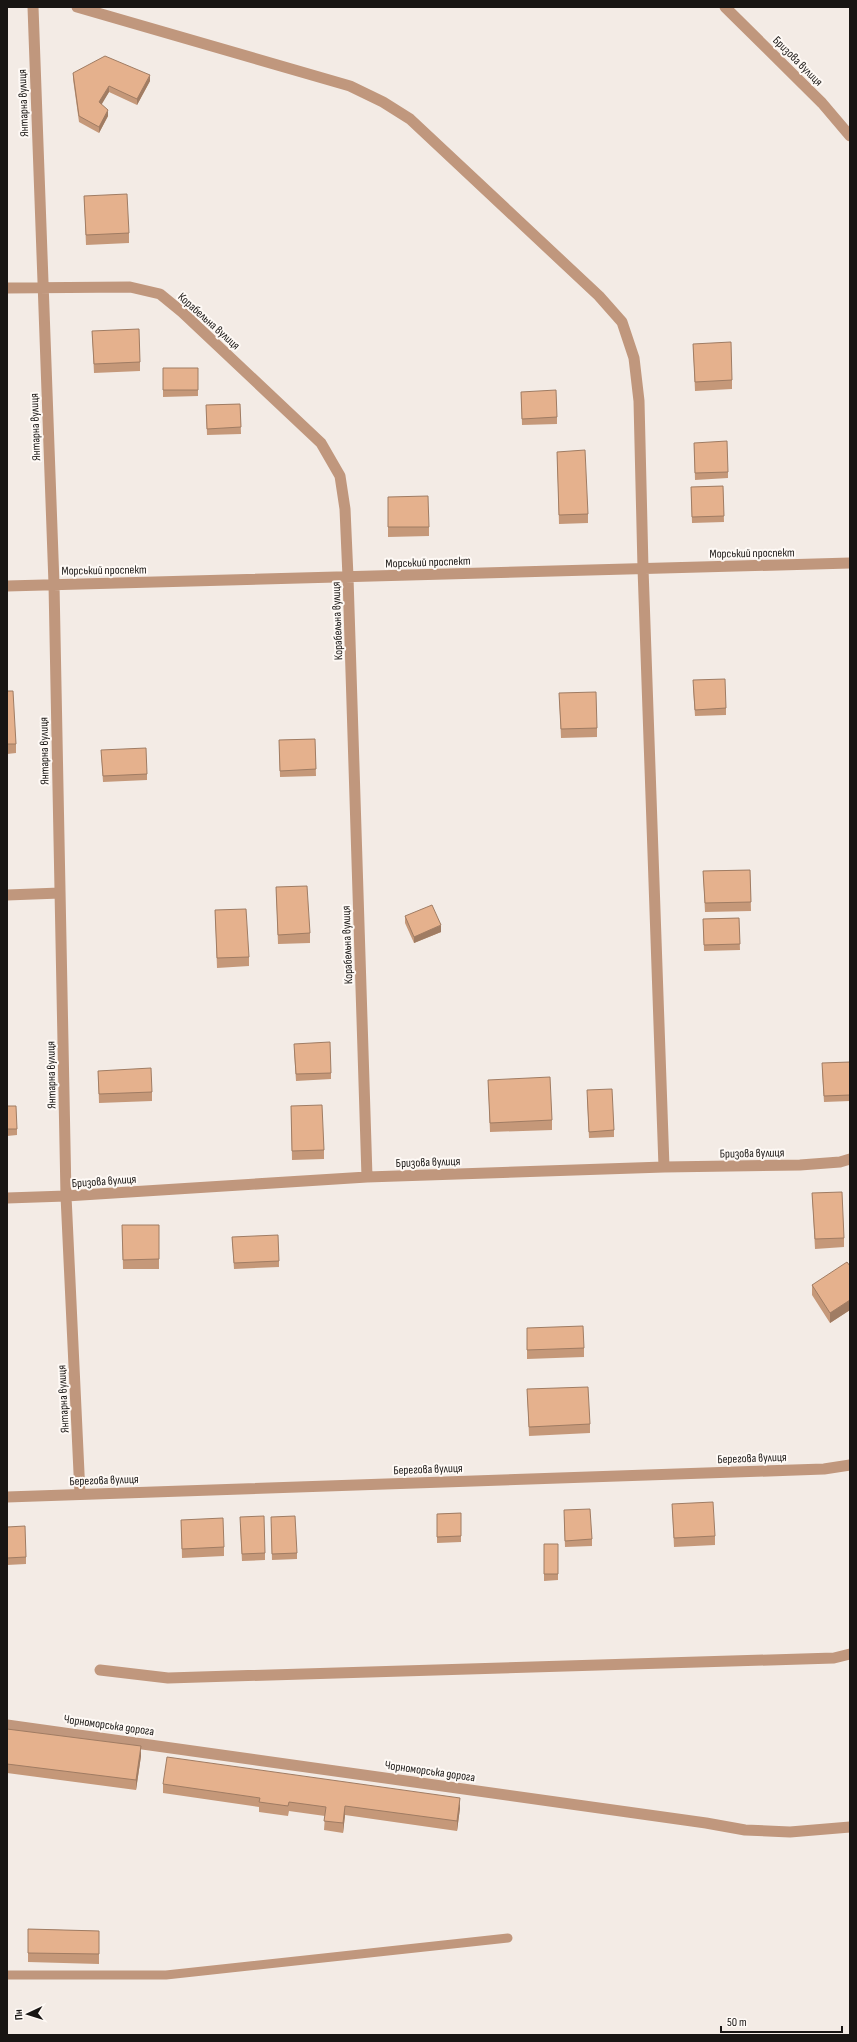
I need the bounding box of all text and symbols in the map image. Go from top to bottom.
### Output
street label: Бризова вулиця [770,33,826,90]
street label: Янтарна вулиця [15,69,32,137]
street label: Корабельна вулиця [174,290,243,353]
street label: Янтарна вулиця [27,393,44,461]
street label: Морський проспект [709,545,795,562]
street label: Морський проспект [385,554,471,571]
street label: Морський проспект [61,562,147,579]
street label: Корабельна вулиця [329,581,346,661]
street label: Янтарна вулиця [36,717,53,785]
street label: Корабельна вулиця [339,905,356,985]
street label: Янтарна вулиця [43,1041,60,1109]
street label: Бризова вулиця [720,1145,785,1162]
street label: Бризова вулиця [395,1154,461,1171]
street label: Бризова вулиця [71,1172,137,1191]
street label: Янтарна вулиця [54,1364,73,1433]
street label: Берегова вулиця [717,1450,787,1467]
street label: Берегова вулиця [393,1461,463,1478]
street label: Берегова вулиця [69,1472,139,1489]
street label: Чорноморська дорога [63,1712,155,1739]
street label: Чорноморська дорога [384,1758,476,1785]
north arrow [8,1994,48,2034]
scale bar [721,2008,842,2034]
text: Пн [12,2009,25,2020]
text: 50 m [727,2015,747,2030]

